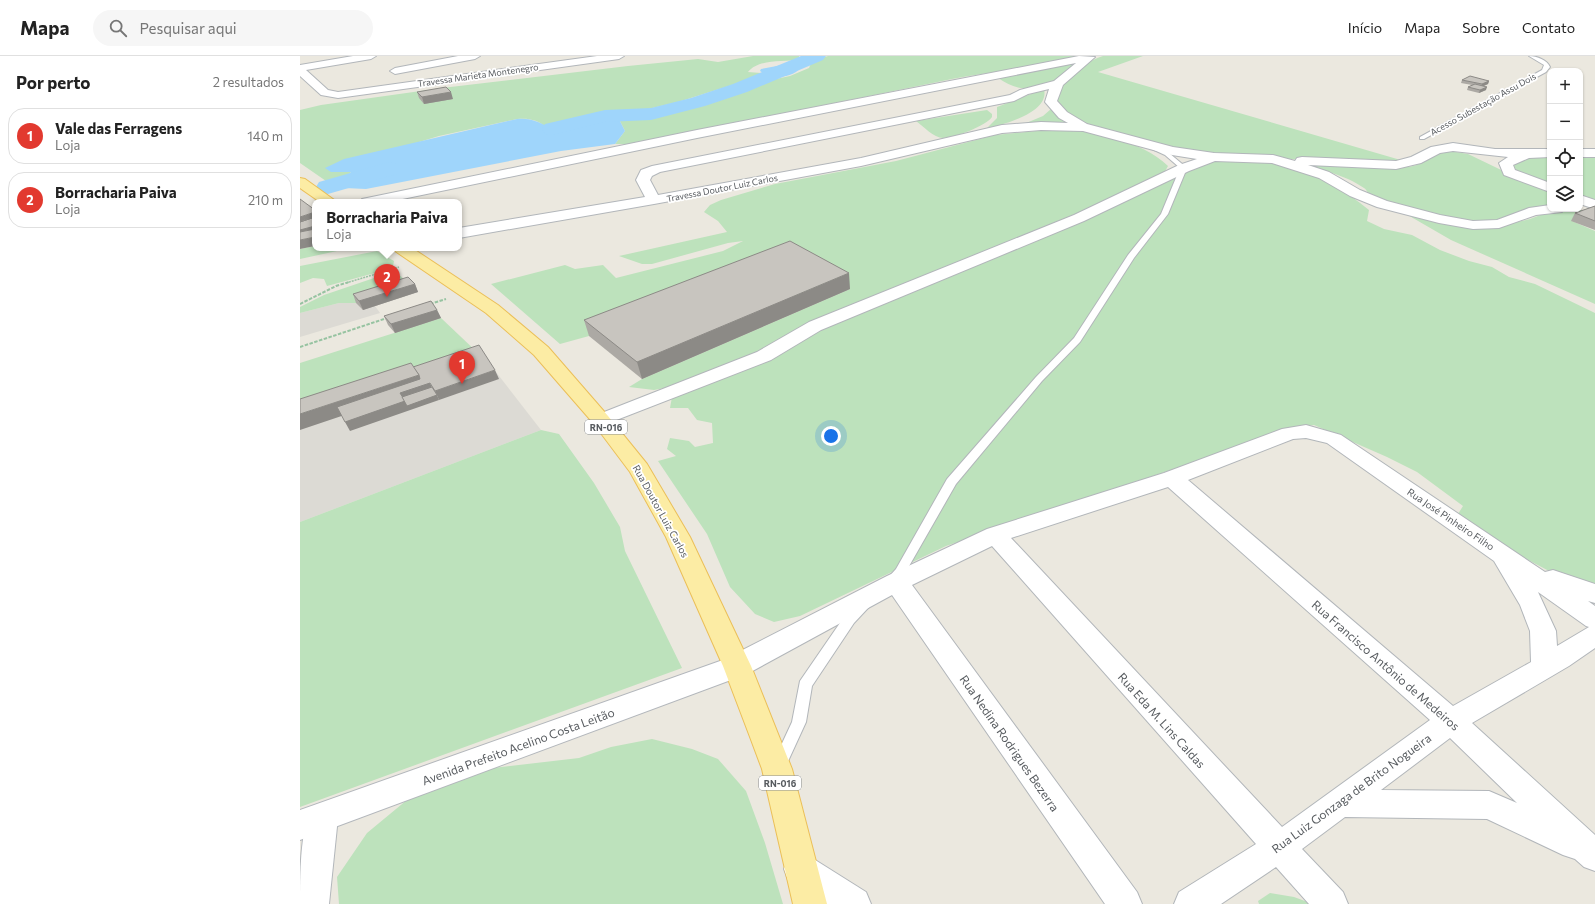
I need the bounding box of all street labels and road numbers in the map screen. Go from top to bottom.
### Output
street label: Travessa Marieta Montenegro [417,61,539,89]
street label: Acesso Subestação Assu Dois [1428,70,1538,138]
street label: Travessa Doutor Luiz Carlos [665,172,779,204]
road number: RN-016 [585,420,627,434]
street label: Rua Doutor Luiz Carlos [631,463,692,560]
street label: Rua José Pinheiro Filho [1405,485,1497,553]
street label: Rua Francisco Antônio de Medeiros [1309,597,1463,733]
street label: Rua Eda M. Lins Caldas [1116,670,1208,770]
street label: Rua Nedina Rodrigues Bezerra [957,672,1063,814]
street label: Avenida Prefeito Acelino Costa Leitão [420,705,616,787]
street label: Rua Luiz Gonzaga de Brito Nogueira [1269,730,1433,856]
road number: RN-016 [759,776,801,790]

